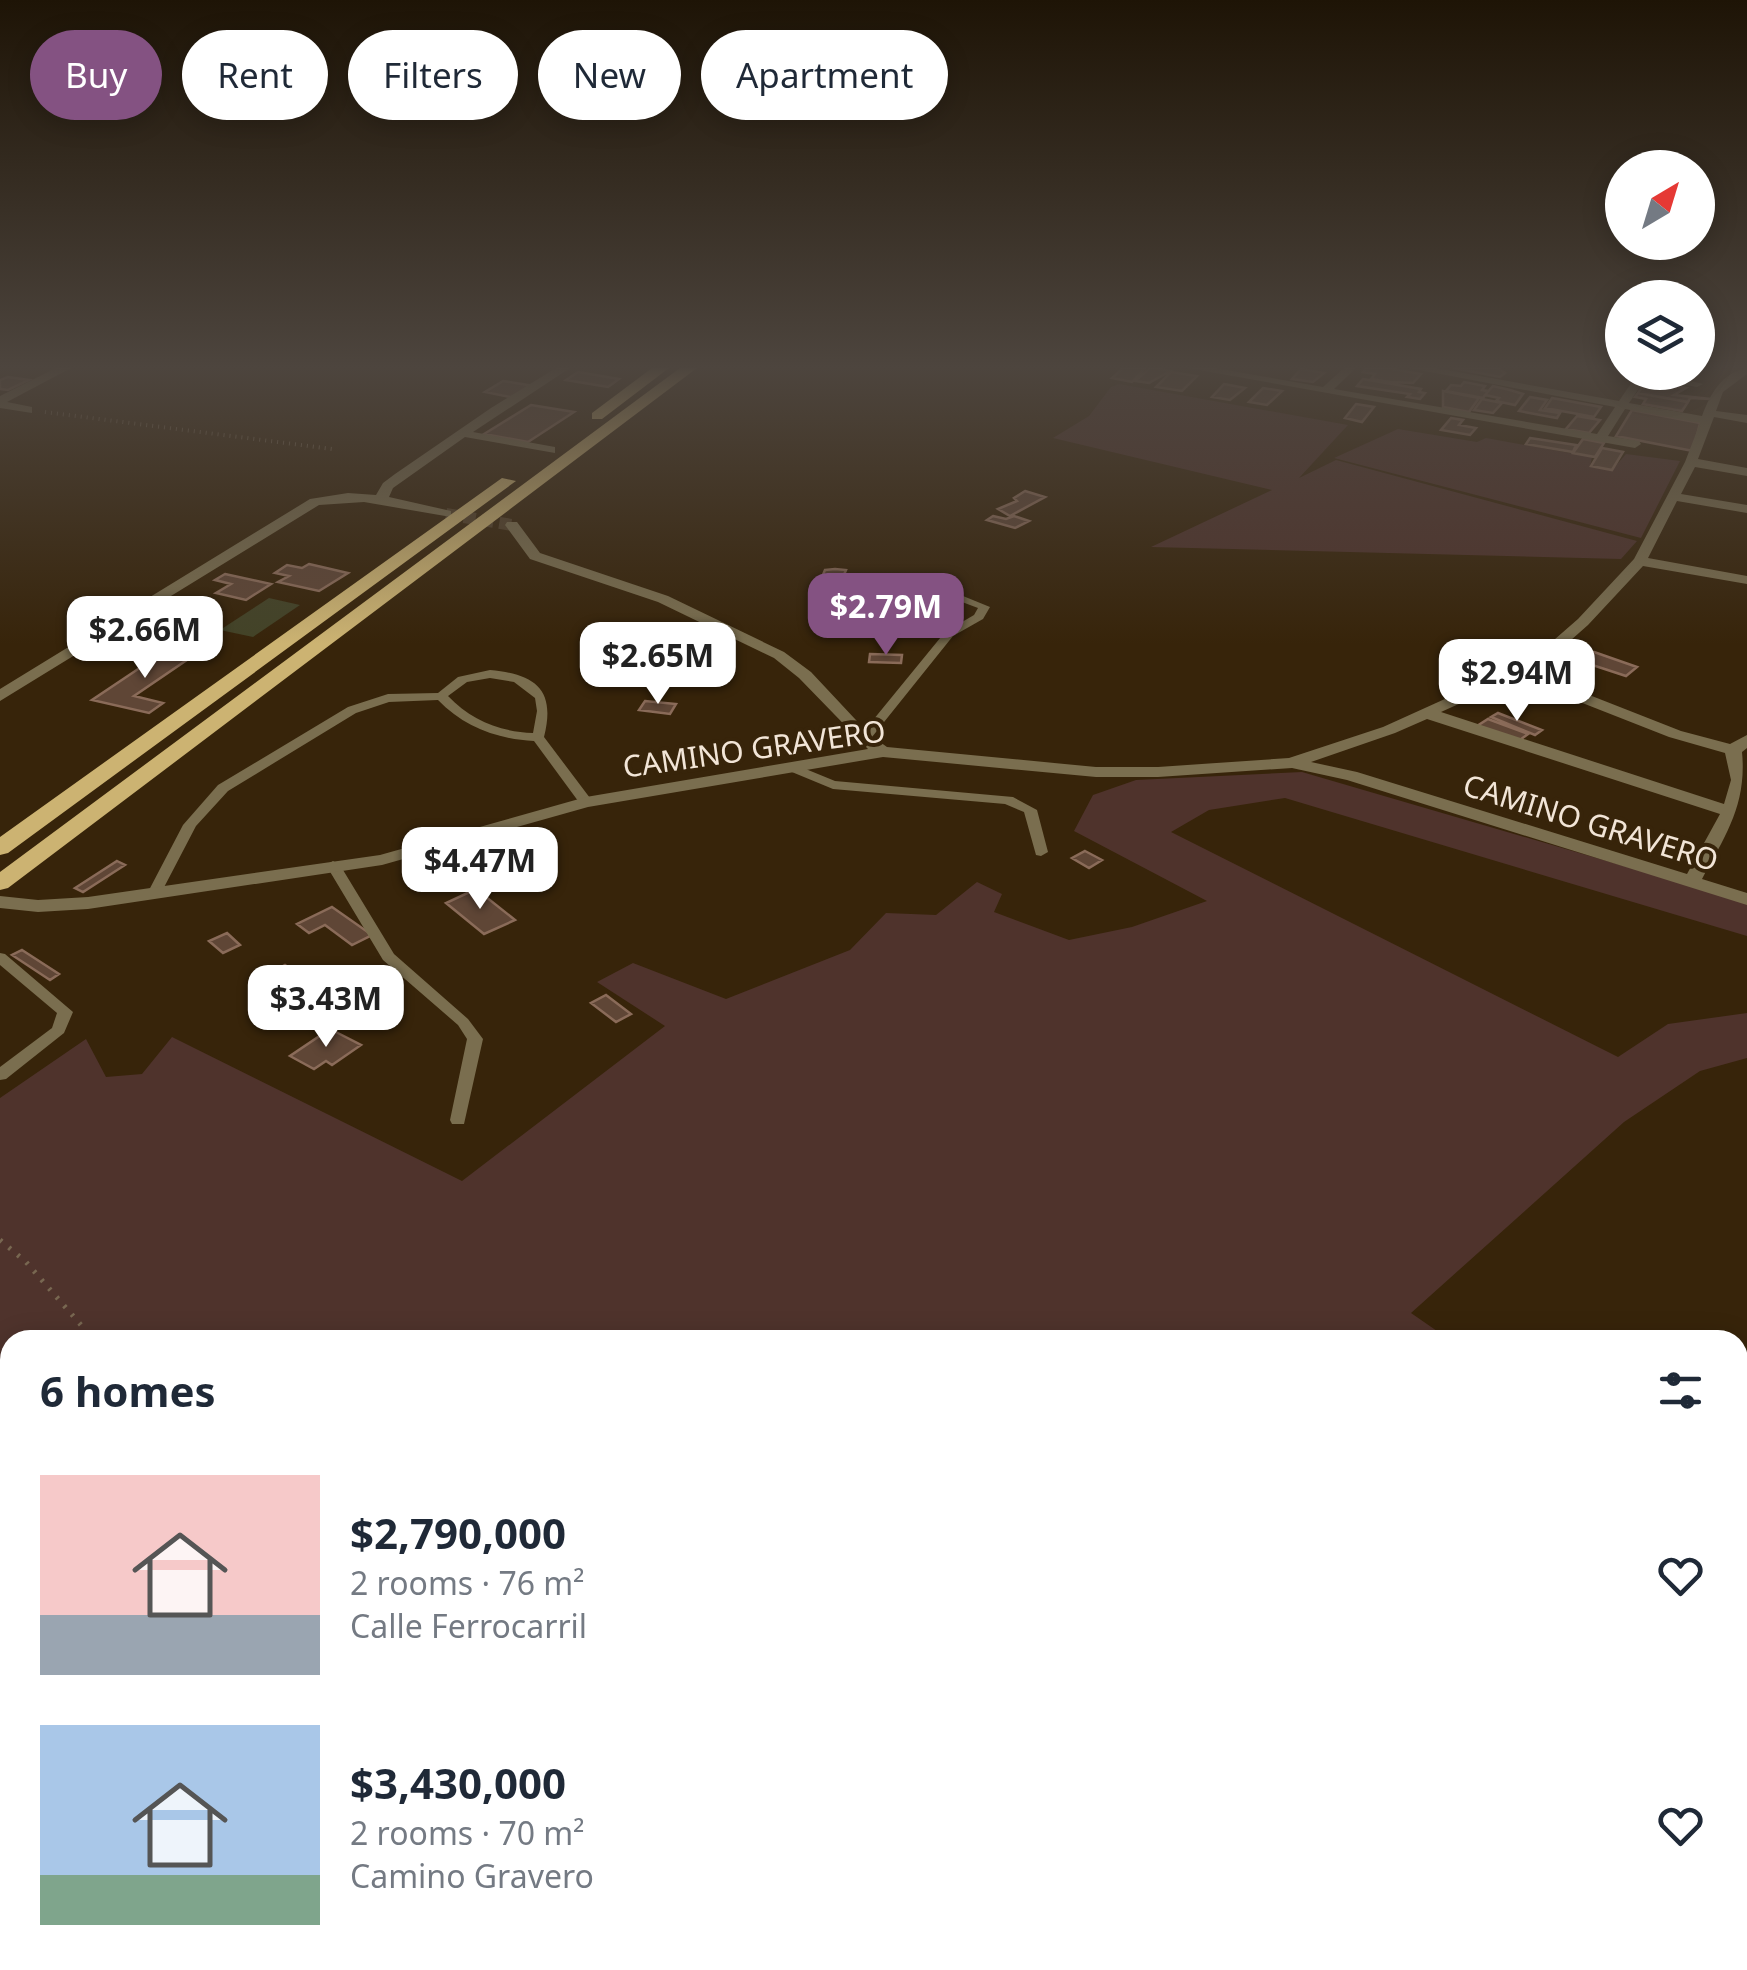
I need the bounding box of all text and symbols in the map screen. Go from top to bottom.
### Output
chip: Buy [30,30,162,120]
chip: Rent [182,30,328,120]
chip: Filters [348,30,518,120]
chip: New [538,30,681,120]
chip: Apartment [701,30,948,120]
north arrow [1605,150,1715,260]
map controls [1605,150,1715,390]
button: layers [1605,280,1715,390]
pin: $2.79M [805,573,967,658]
text: $2.79M [830,584,942,627]
pin: $2.66M [64,596,226,681]
text: $2.66M [89,607,201,650]
pin: $2.65M [577,622,739,707]
text: $2.65M [602,633,714,676]
pin: $2.94M [1436,639,1598,724]
text: $2.94M [1461,650,1573,693]
street label: CAMINO GRAVERO [620,709,888,787]
street label: CAMINO GRAVERO [1458,764,1724,880]
pin: $4.47M [399,827,561,912]
text: $4.47M [424,838,536,881]
pin: $3.43M [245,965,407,1050]
text: $3.43M [270,976,382,1019]
text: 6 homes [40,1362,216,1419]
icon: filters [1653,1363,1708,1418]
text: $2,790,000 [350,1504,566,1561]
icon: home [120,1515,240,1635]
icon: heart [1653,1548,1708,1603]
text: 2 rooms · 76 m² [350,1561,584,1604]
text: Calle Ferrocarril [350,1604,587,1647]
text: $3,430,000 [350,1754,566,1811]
icon: home [120,1765,240,1885]
icon: heart [1653,1798,1708,1853]
text: 2 rooms · 70 m² [350,1811,584,1854]
text: Camino Gravero [350,1854,594,1897]

